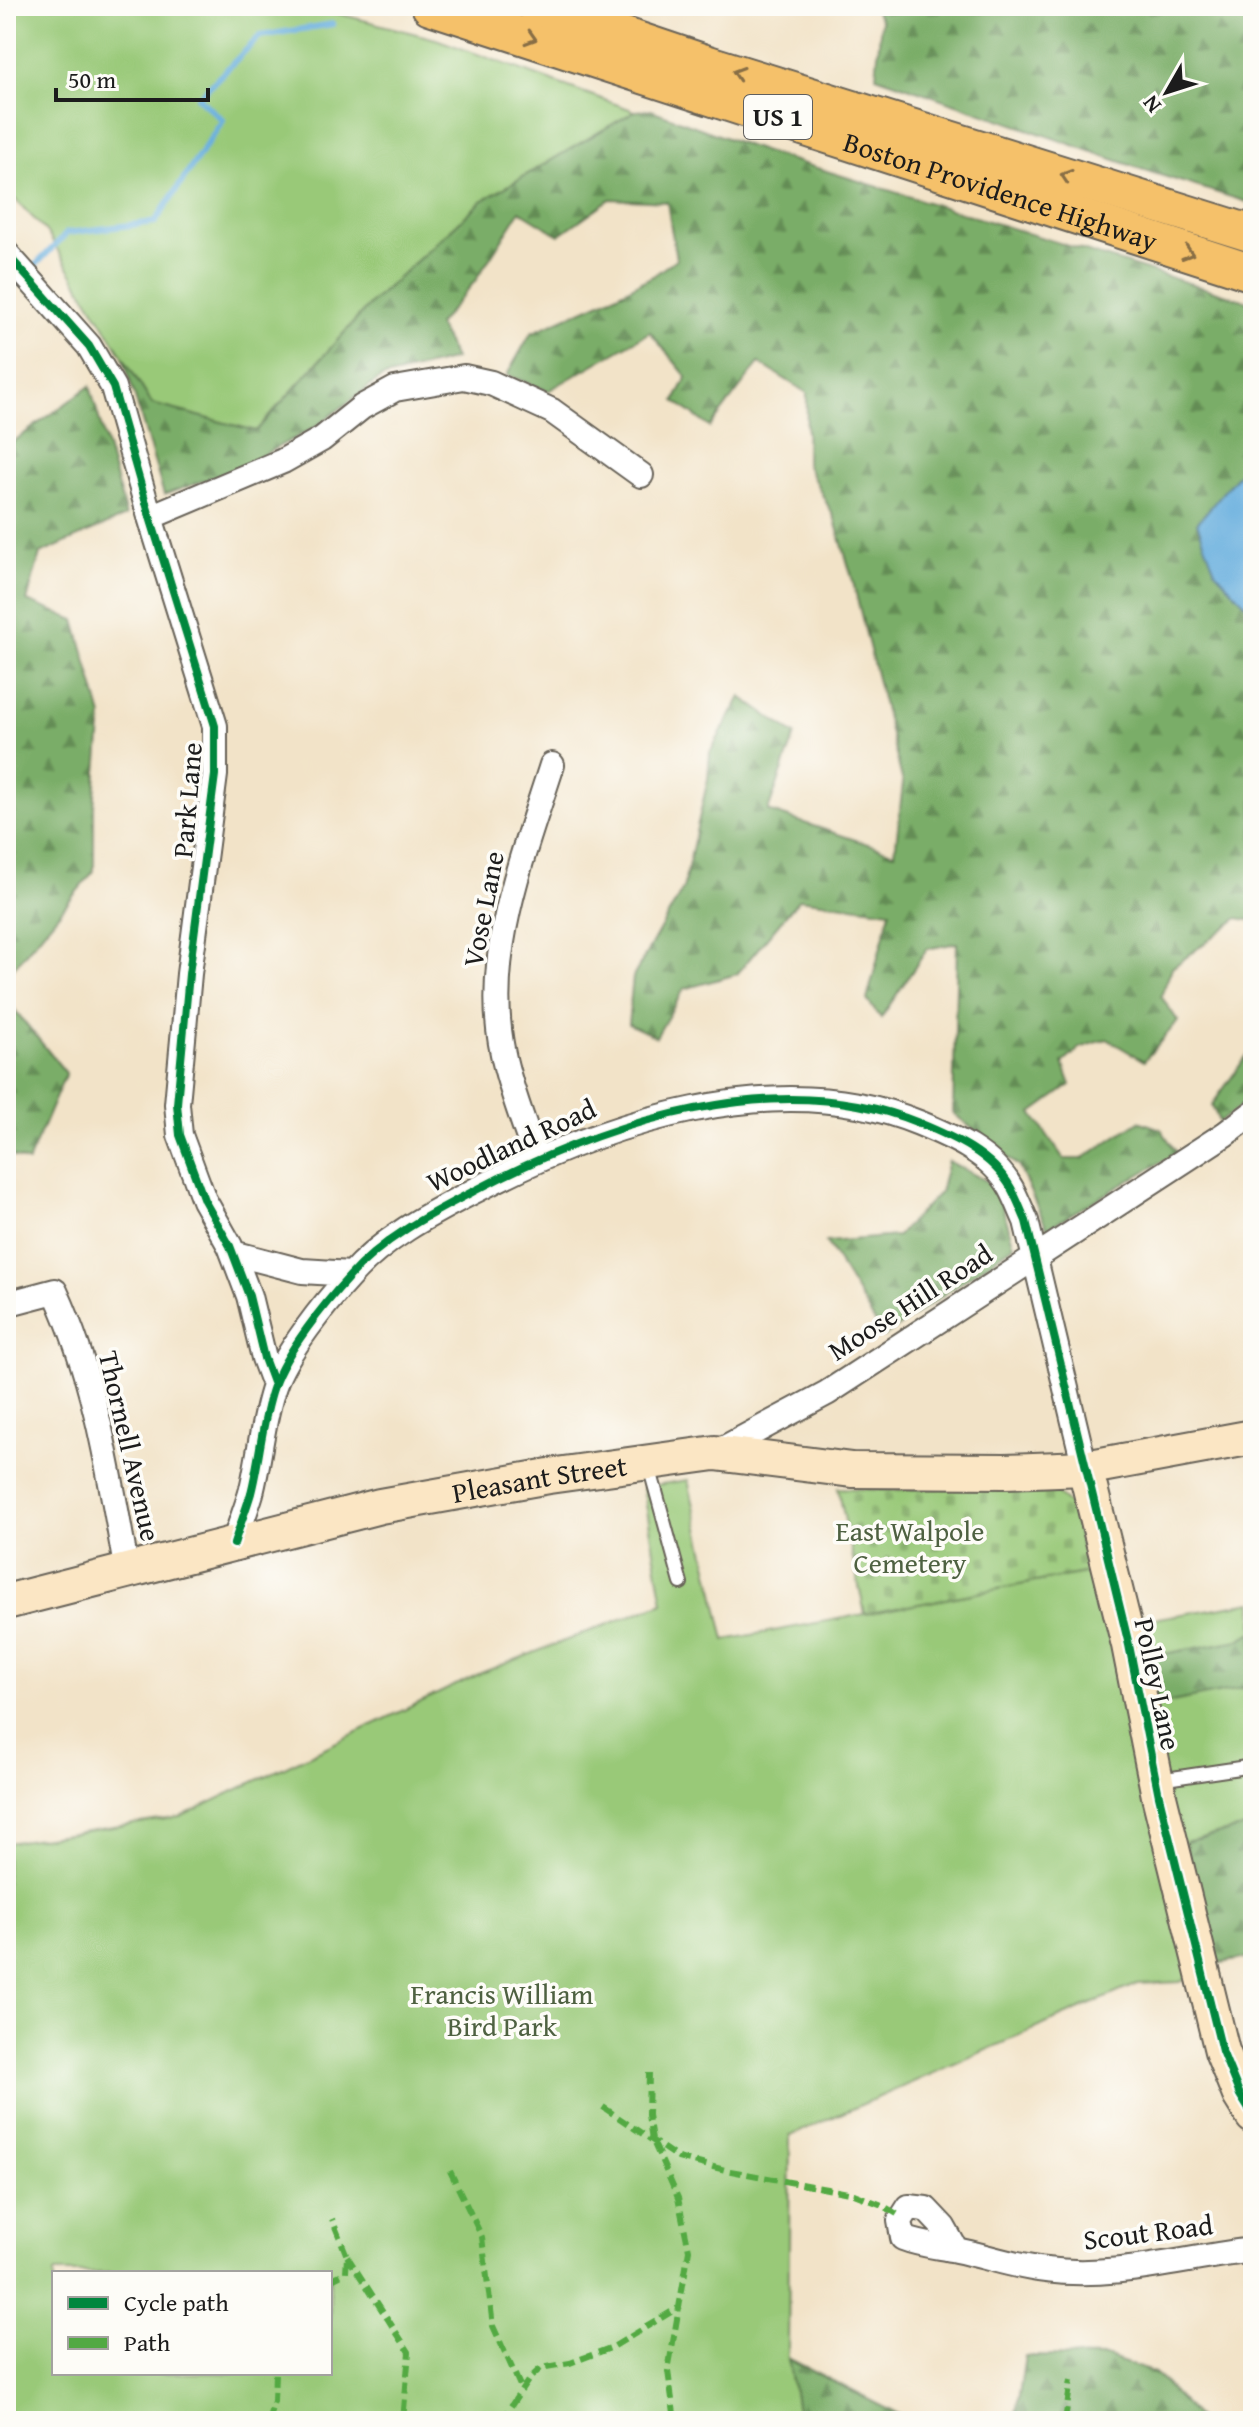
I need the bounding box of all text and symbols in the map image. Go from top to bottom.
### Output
one-way arrow [524,29,538,45]
scale bar [56,52,208,102]
north arrow [1127,52,1207,132]
text: 50 m [68,62,116,97]
one-way arrow [731,66,745,82]
text: N [1134,89,1169,120]
road number: US 1 [744,95,812,139]
street label: Boston Providence Highway [839,121,1163,261]
one-way arrow [1059,170,1073,186]
one-way arrow [1181,244,1195,260]
street label: Park Lane [161,740,212,859]
street label: Vose Lane [451,847,514,970]
street label: Woodland Road [419,1087,602,1202]
street label: Moose Hill Road [819,1233,1000,1370]
street label: Thornell Avenue [89,1347,172,1545]
street label: Pleasant Street [449,1444,630,1513]
park label: East Walpole Cemetery [836,1510,984,1583]
street label: Polley Lane [1125,1614,1192,1754]
park label: Francis William Bird Park [411,1973,594,2046]
street label: Scout Road [1081,2203,1215,2260]
legend [52,2271,332,2375]
text: Cycle path [124,2285,229,2320]
text: Path [124,2325,171,2360]

